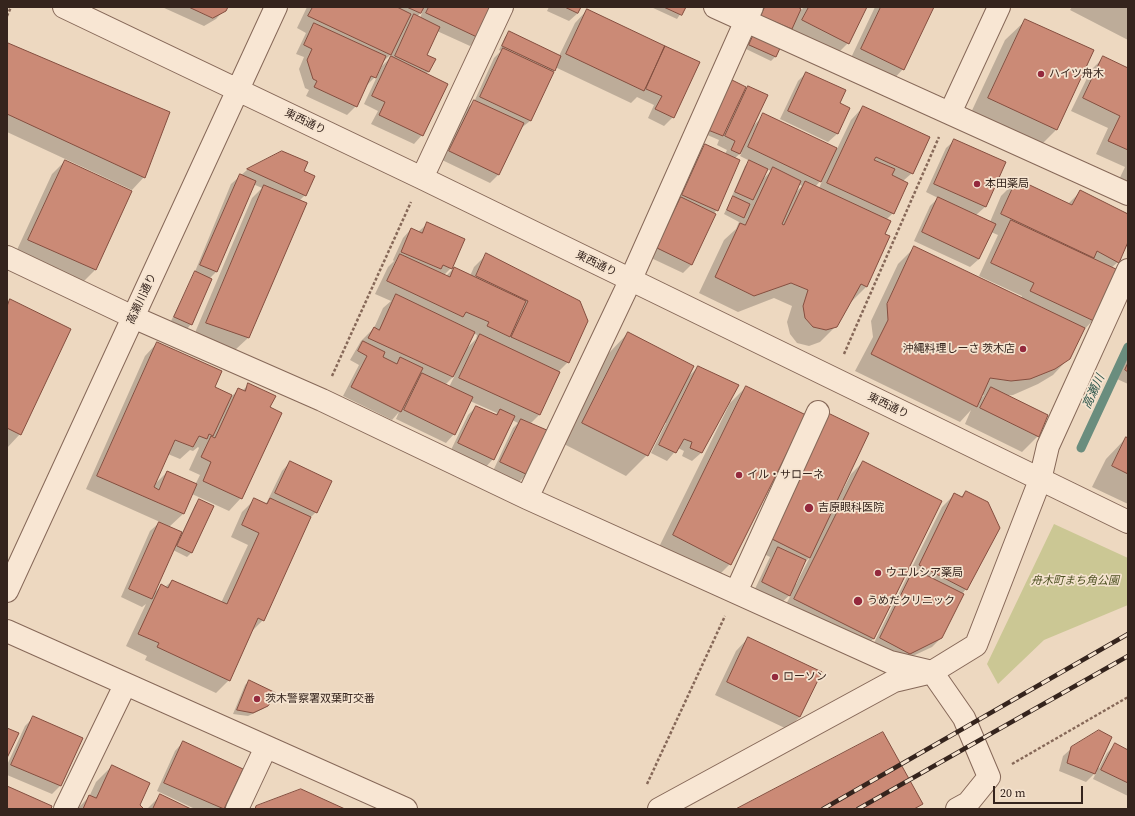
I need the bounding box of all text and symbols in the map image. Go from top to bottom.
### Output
place label: ハイツ舟木 [1049,67,1104,81]
marker: ハイツ舟木 [1036,69,1046,79]
street label: 東西通り [282,106,328,138]
place label: 本田薬局 [985,177,1029,191]
marker: 本田薬局 [972,179,982,189]
street label: 東西通り [573,248,619,280]
street label: 高瀬川通り [124,271,160,327]
place label: 沖縄料理しーさ 茨木店 [902,342,1015,356]
marker: 沖縄料理しーさ 茨木店 [1018,344,1028,354]
water label: 高瀬川 [1080,373,1108,411]
street label: 東西通り [865,390,911,422]
place label: イル・サローネ [747,468,824,482]
marker: イル・サローネ [734,470,744,480]
place label: 吉原眼科医院 [818,501,884,515]
marker: 吉原眼科医院 [803,502,815,514]
place label: ウエルシア薬局 [886,566,963,580]
marker: ウエルシア薬局 [873,568,883,578]
park label: 舟木町まち角公園 [1031,574,1119,588]
place label: うめだクリニック [867,594,955,608]
marker: うめだクリニック [852,595,864,607]
place label: ローソン [783,670,827,684]
marker: ローソン [770,672,780,682]
place label: 茨木警察署双葉町交番 [265,692,375,706]
marker: 茨木警察署双葉町交番 [252,694,262,704]
scale bar [995,778,1085,804]
text: 20 m [1000,785,1026,801]

